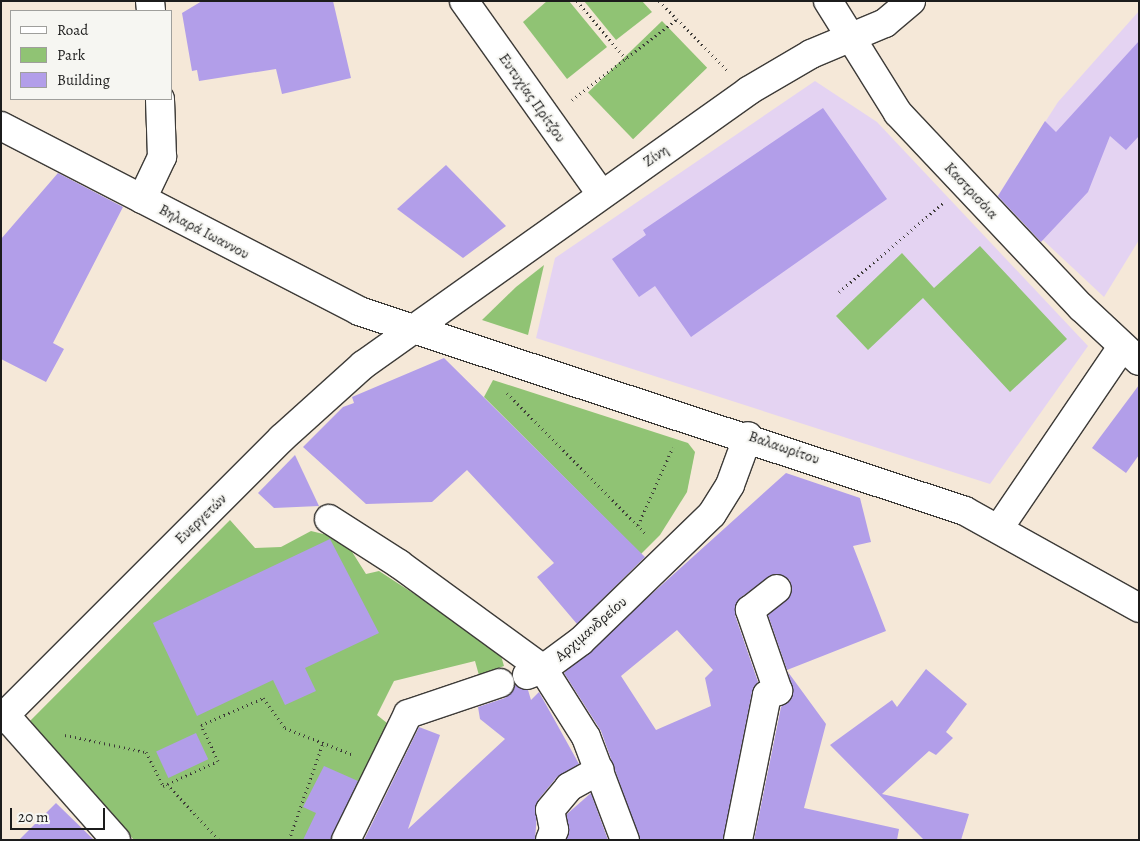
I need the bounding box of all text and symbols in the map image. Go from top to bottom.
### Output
legend [10,10,172,100]
text: Road [57,20,88,40]
text: Park [57,45,85,65]
street label: Ευτυχίας Πρίτζου [495,50,569,146]
text: Building [57,70,110,90]
street label: Ζίνη [640,141,672,171]
street label: Καστρισόια [940,159,1002,223]
street label: Βηλαρά Ιωαννου [156,201,252,263]
street label: Βαλαωρίτου [746,427,822,469]
street label: Ευεργετών [171,490,231,548]
street label: Αρχιμανδρείου [551,593,631,665]
scale bar [12,798,108,830]
text: 20 m [18,807,49,827]

